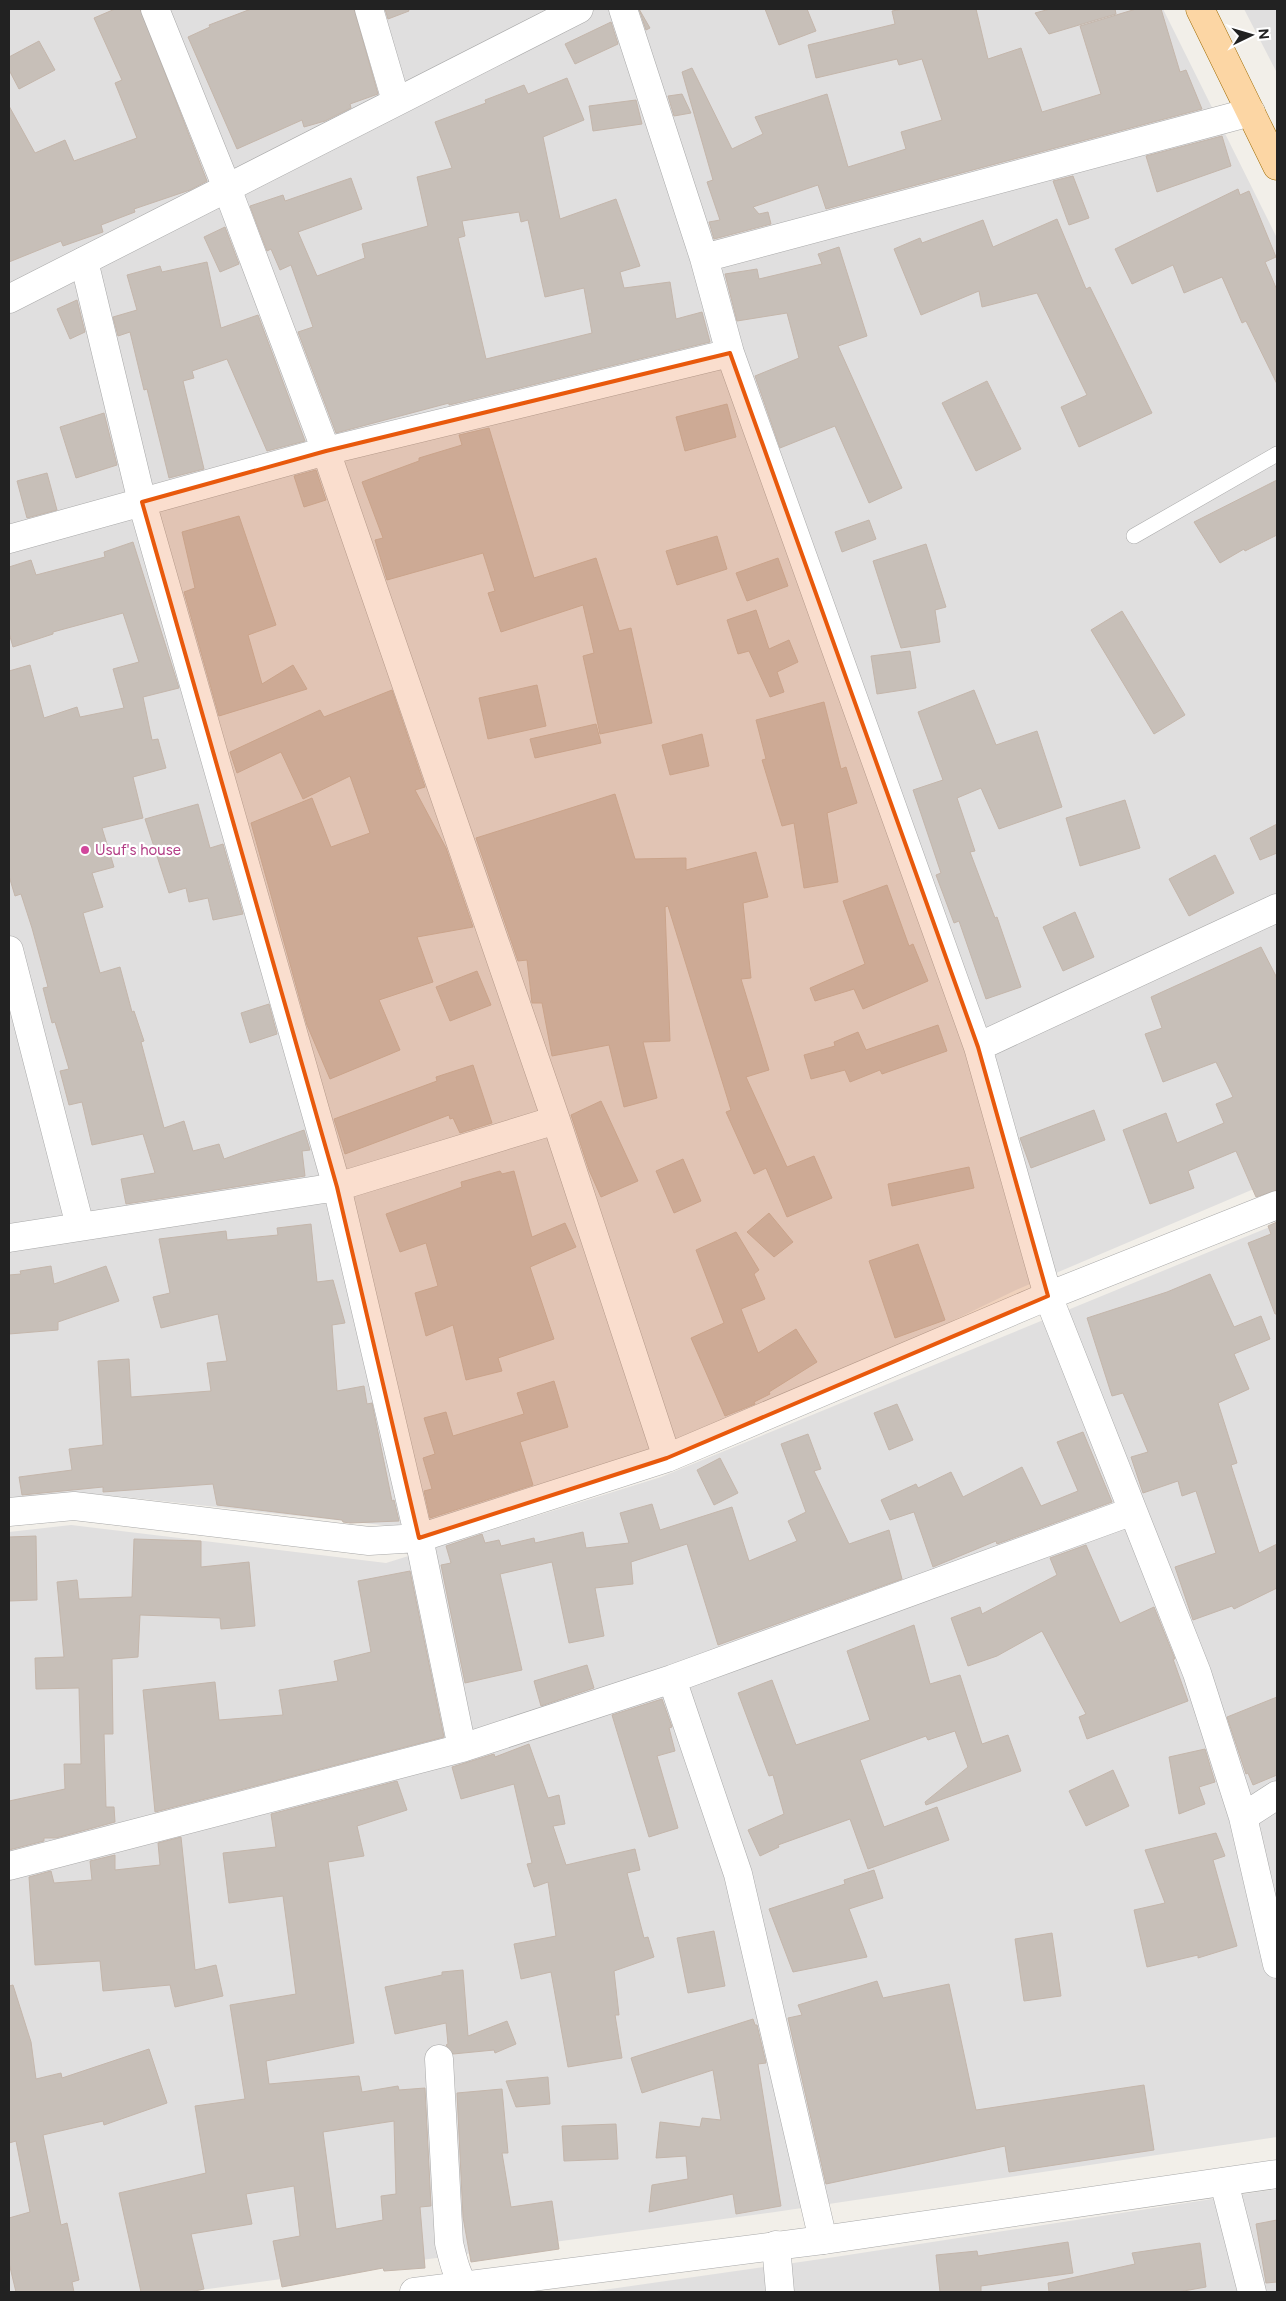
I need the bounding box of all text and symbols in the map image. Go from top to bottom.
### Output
north arrow [1226,10,1276,60]
text: N [1255,28,1272,40]
place label: Usuf's house [95,841,181,859]
marker: Usuf's house [79,844,91,856]

